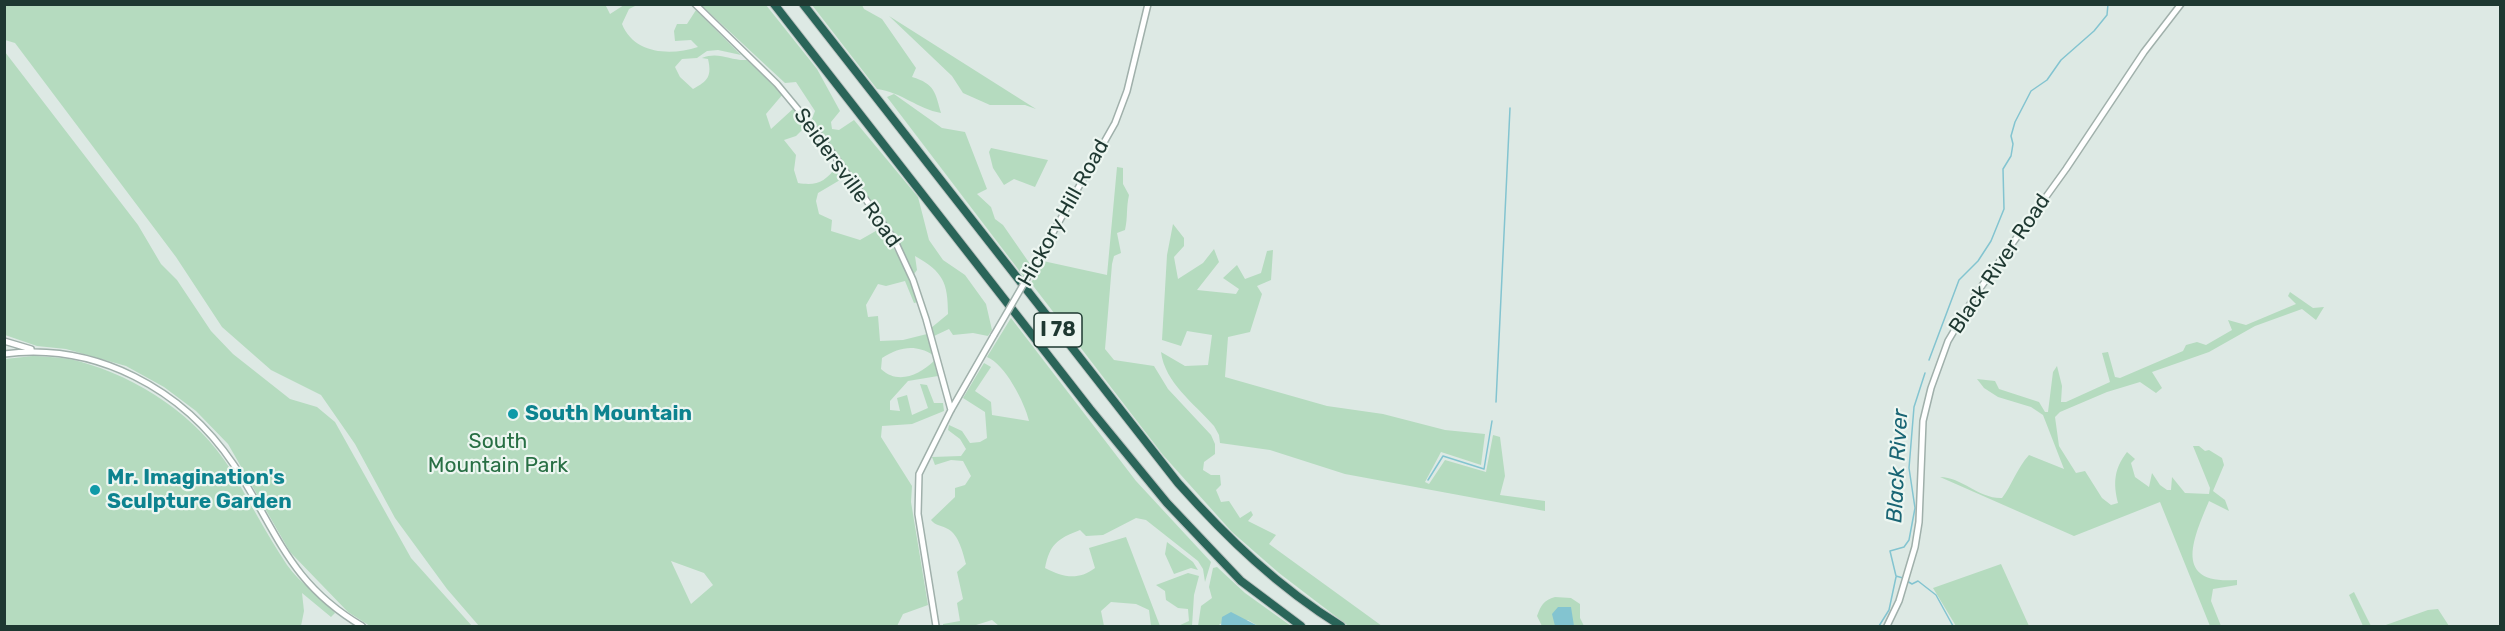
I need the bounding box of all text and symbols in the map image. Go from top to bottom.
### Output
street label: Seidersville Road [788,103,906,253]
street label: Hickory Hill Road [1013,135,1115,291]
street label: Black River Road [1944,189,2056,339]
road number: I 78 [1034,313,1082,347]
place label: South Mountain [525,401,692,427]
marker: South Mountain [506,407,520,421]
water label: Black River [1882,408,1914,524]
park label: South Mountain Park [428,429,568,479]
place label: Mr. Imagination's Sculpture Garden [107,465,292,515]
marker: Mr. Imagination's Sculpture Garden [88,483,102,497]

